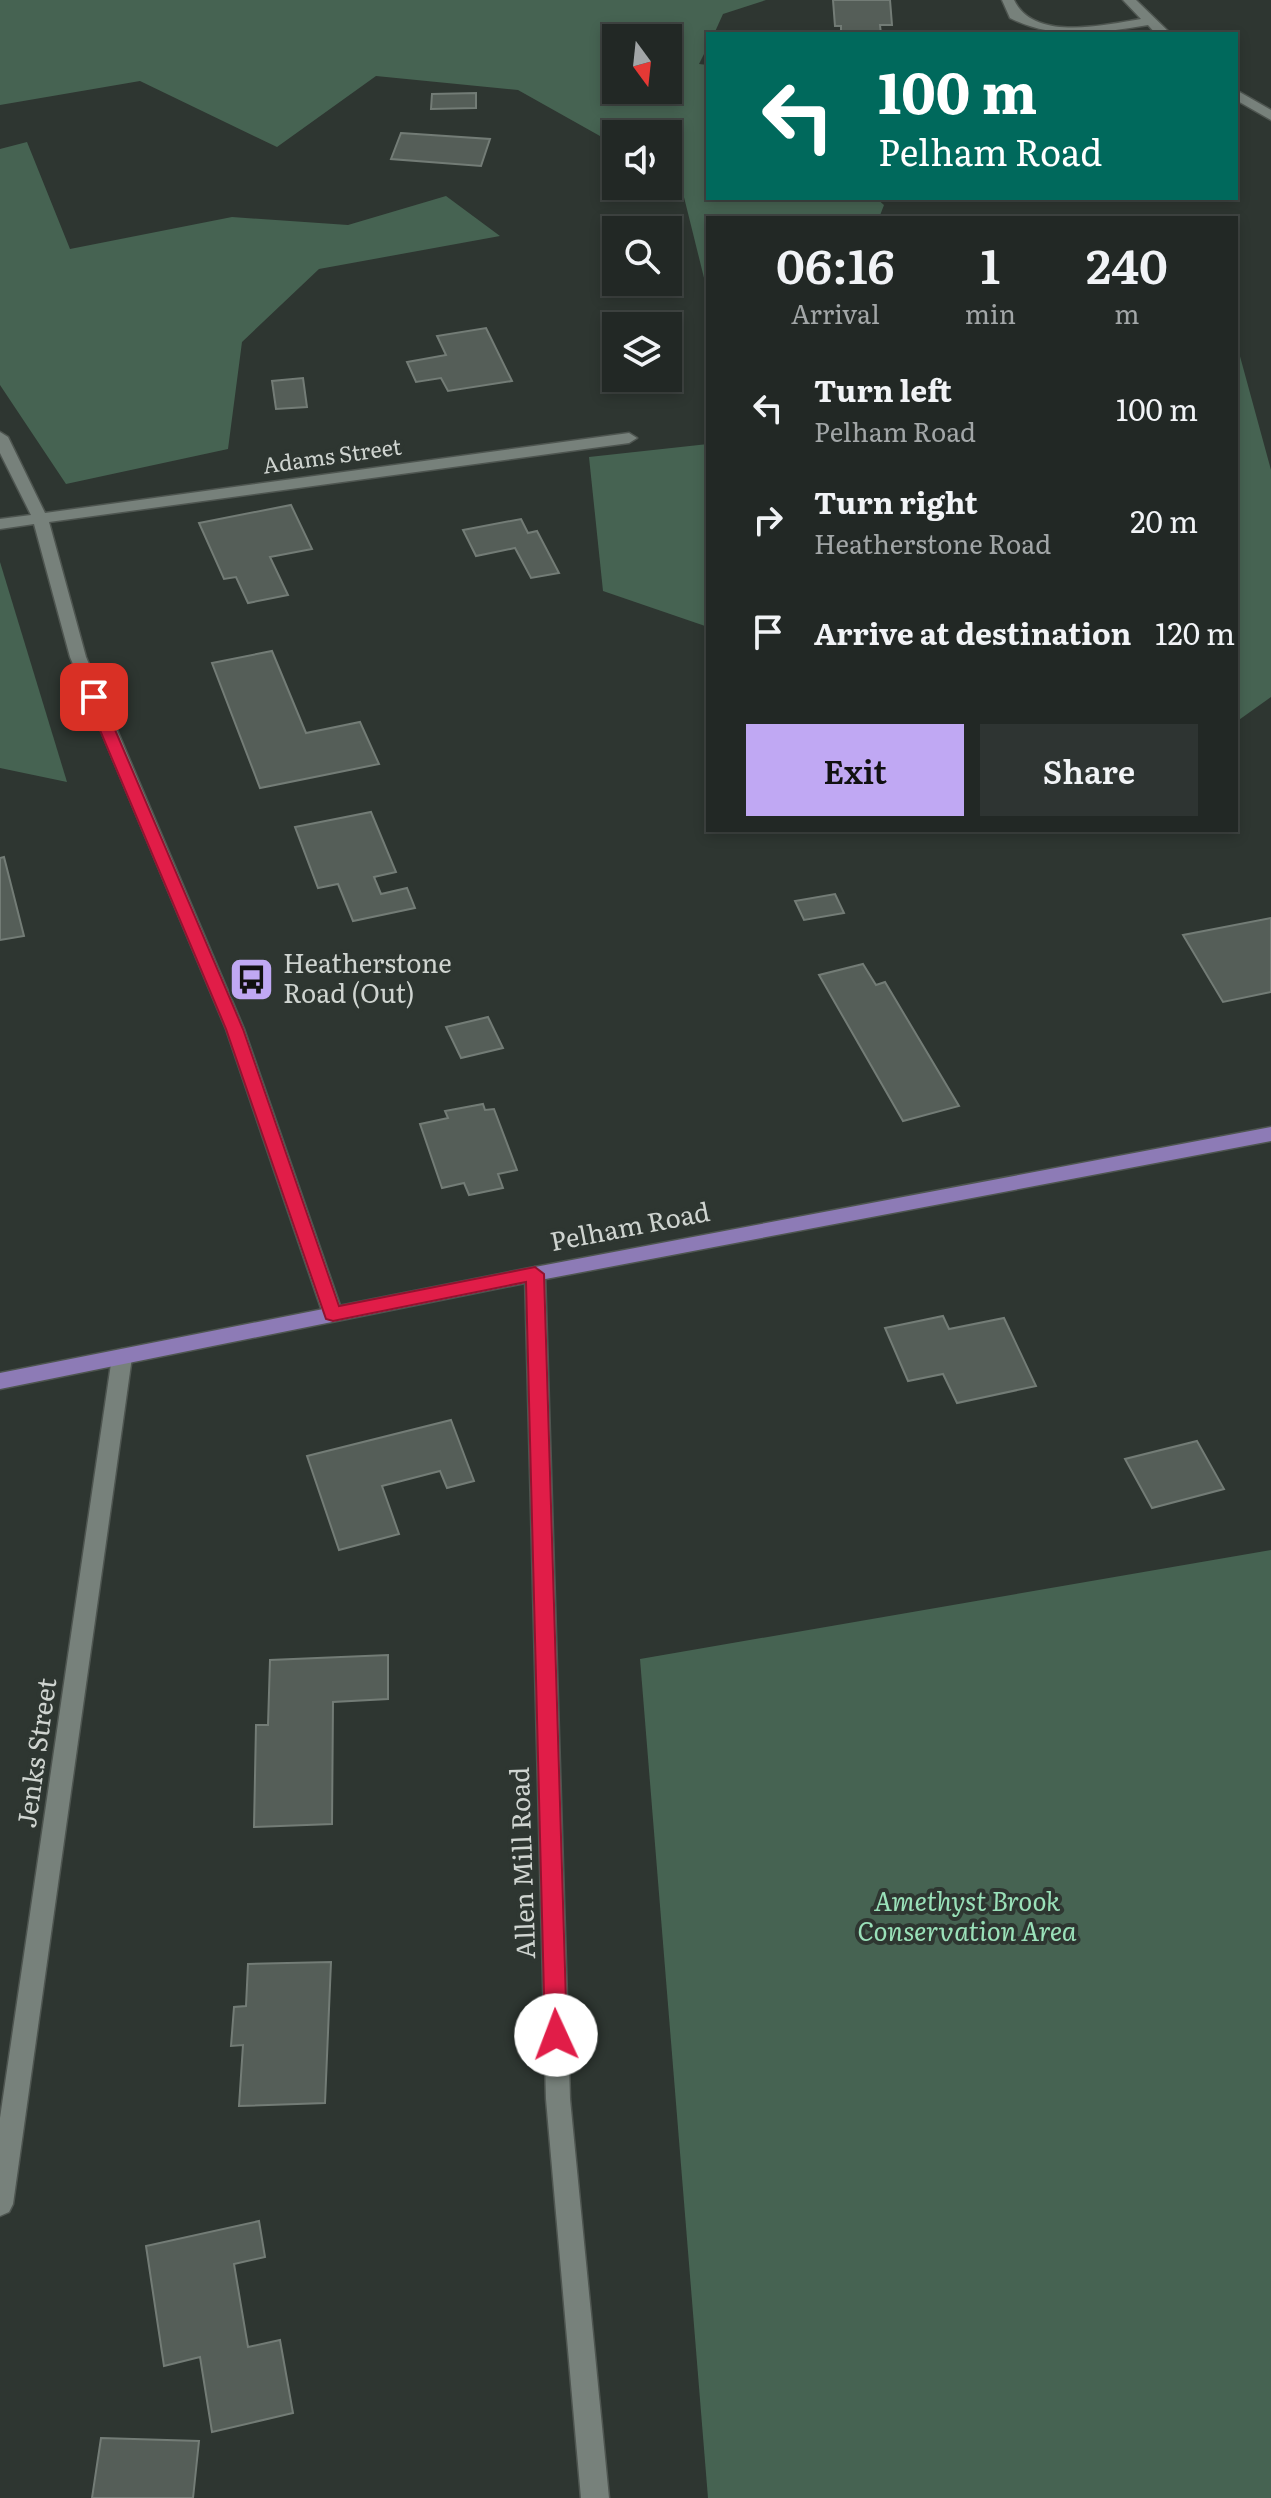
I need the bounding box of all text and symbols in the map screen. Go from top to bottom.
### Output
north arrow [602,24,682,104]
map controls [602,24,682,392]
text: 100 m [878,48,1037,131]
icon: left [746,64,850,168]
button: sound [602,120,682,200]
text: Pelham Road [878,124,1102,177]
button: search [602,216,682,296]
text: 06:16 [776,228,895,299]
text: 1 [980,228,1000,299]
text: 240 [1086,228,1168,299]
text: Arrival [791,293,880,332]
text: min [965,293,1016,332]
text: m [1114,293,1140,332]
button: layers [602,312,682,392]
text: Turn left [814,367,952,411]
icon: left [746,386,790,430]
text: 100 m [1116,386,1198,430]
text: Pelham Road [814,411,976,450]
street label: Adams Street [260,428,403,481]
text: Turn right [814,479,978,523]
icon: right [746,498,790,542]
text: 20 m [1130,498,1198,542]
text: Heatherstone Road [814,523,1051,562]
icon: arrive [746,610,790,654]
text: Arrive at destination [814,610,1131,654]
text: 120 m [1155,610,1235,654]
pin [60,663,128,731]
icon: arrive [72,675,116,719]
button: Exit [746,724,964,816]
button: Share [980,724,1198,816]
place label: Heatherstone Road (Out) [283,942,452,1011]
bus stop icon: Heatherstone Road (Out) [228,955,276,1003]
street label: Pelham Road [546,1190,713,1259]
street label: Jenks Street [5,1675,64,1830]
street label: Allen Mill Road [498,1766,543,1960]
park label: Amethyst Brook Conservation Area [857,1880,1077,1949]
position arrow [514,1993,598,2077]

